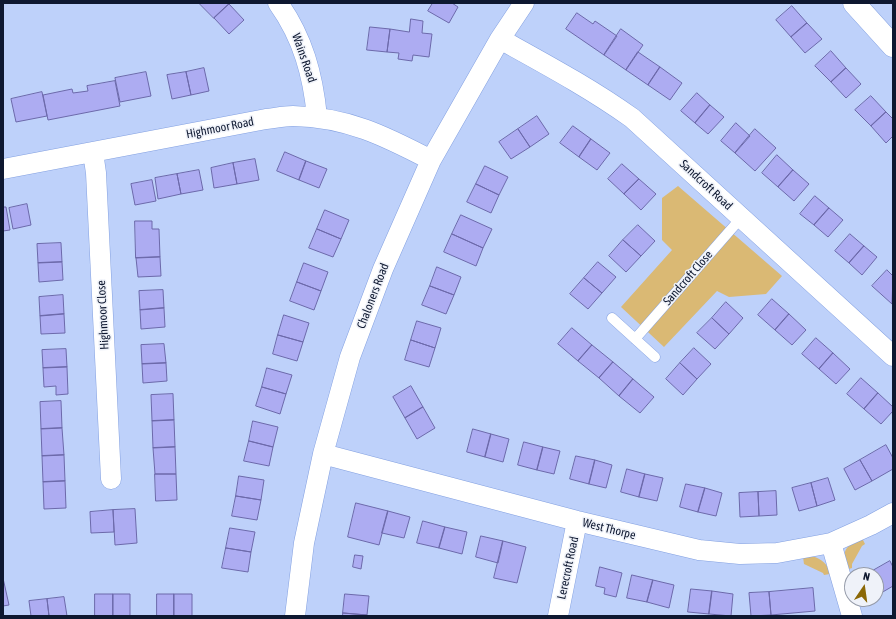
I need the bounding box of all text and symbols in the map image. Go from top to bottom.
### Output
street label: Wains Road [289,31,319,85]
street label: Highmoor Road [185,114,255,142]
street label: Sandcroft Road [677,157,735,213]
street label: Sandcroft Close [660,248,716,308]
street label: Chaloners Road [354,261,392,331]
street label: Highmoor Close [94,280,112,350]
street label: West Thorpe [581,515,637,543]
street label: Lerecroft Road [554,535,582,601]
north arrow [844,567,884,607]
text: N [862,570,871,583]

